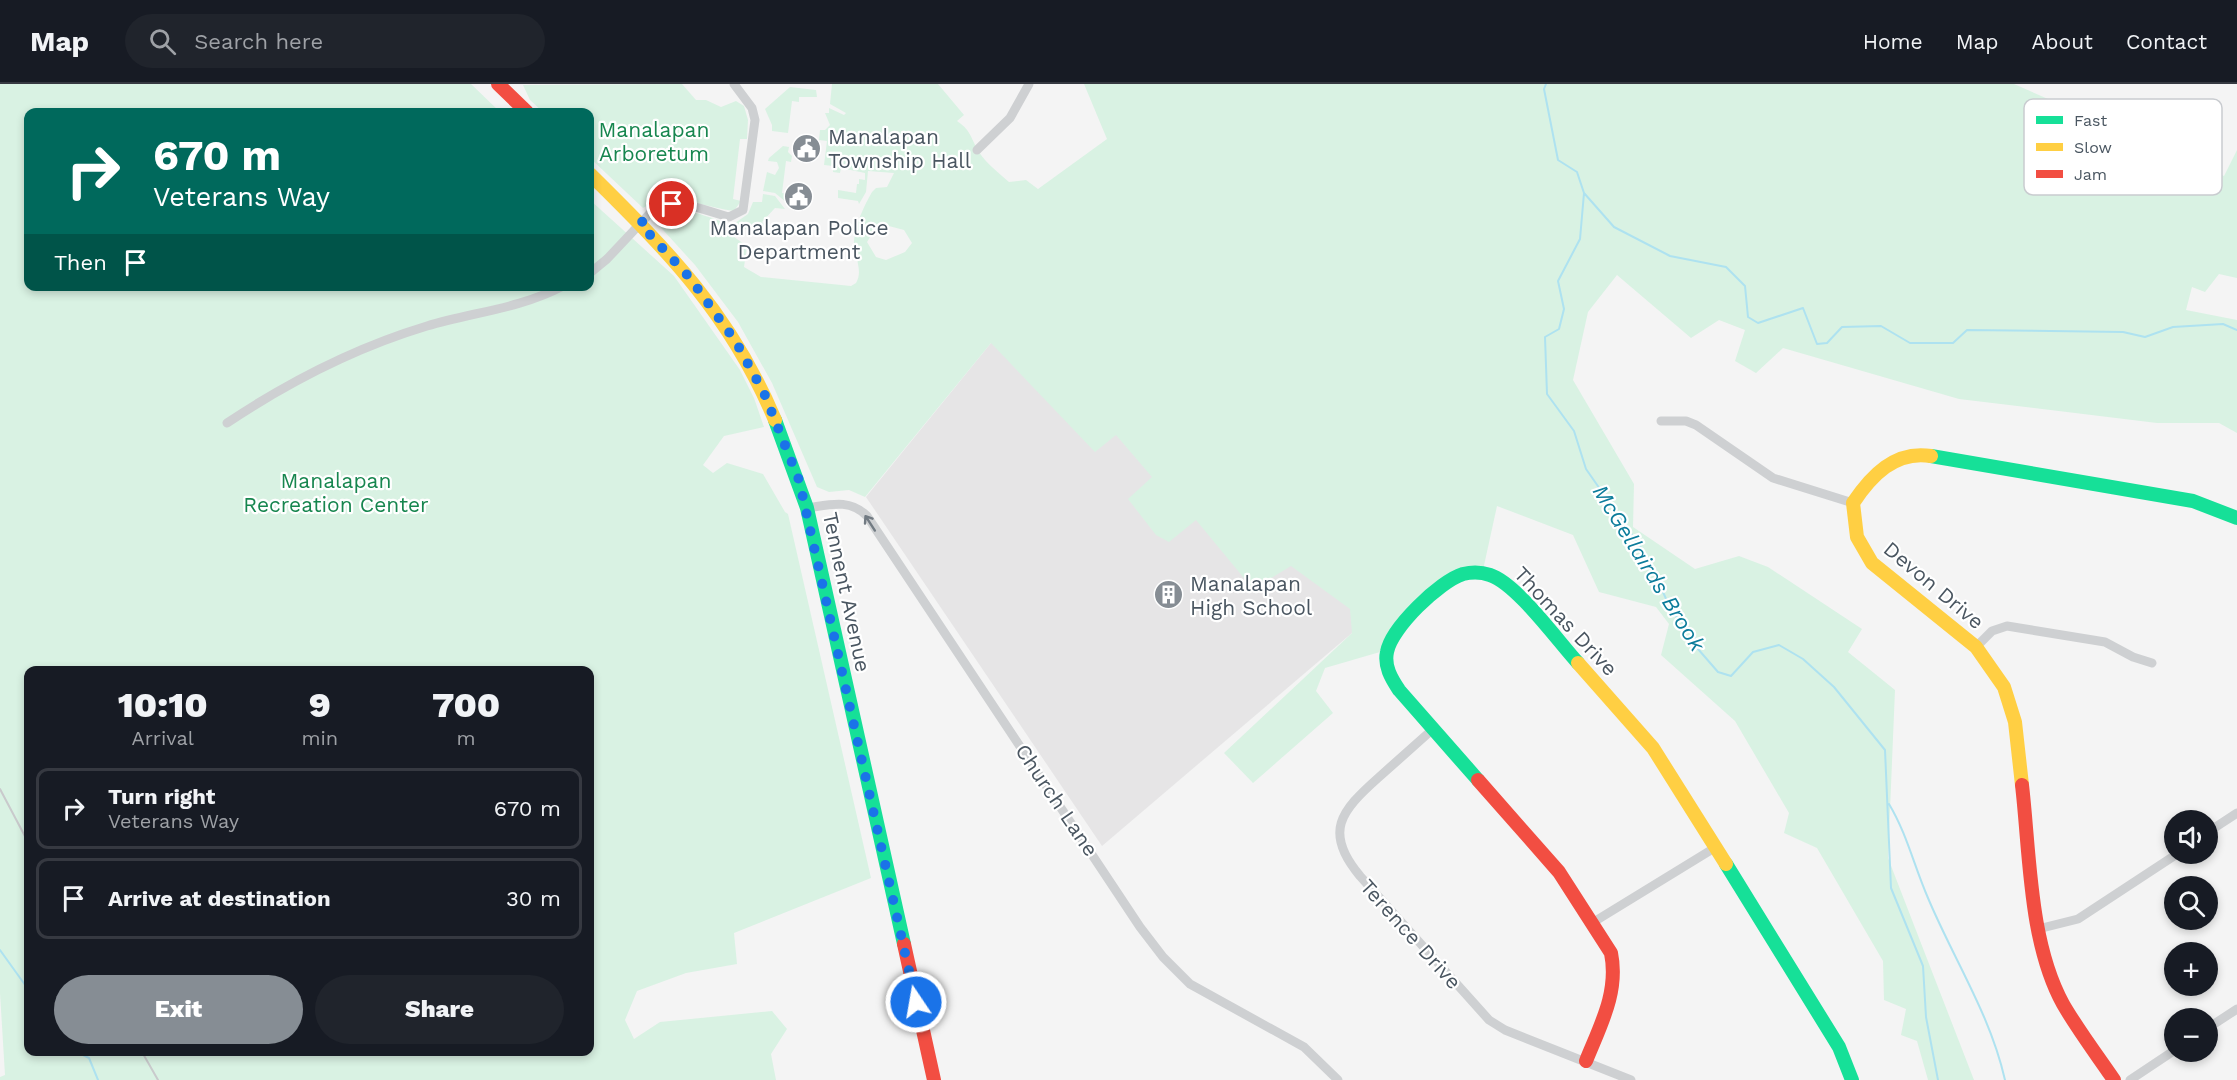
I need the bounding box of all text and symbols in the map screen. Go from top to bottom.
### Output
search box [125,14,545,68]
text: Map [30,25,89,58]
icon: search [146,25,179,58]
text: Search here [194,29,323,54]
text: Home [1863,29,1923,54]
text: Map [1956,29,1999,54]
text: About [2032,29,2093,54]
text: Contact [2126,29,2207,54]
legend [2024,99,2222,195]
text: Fast [2074,111,2107,130]
park label: Manalapan Arboretum [599,117,709,166]
place label: Manalapan Township Hall [828,124,972,173]
text: 670 m [153,131,281,180]
icon: right [54,132,132,210]
public building icon: Manalapan Township Hall [791,132,823,164]
text: Slow [2074,138,2112,157]
text: Jam [2074,165,2107,184]
pin [646,178,697,229]
public building icon: Manalapan Police Department [783,180,815,212]
text: Veterans Way [153,181,330,213]
icon: arrive [655,187,688,220]
place label: Manalapan Police Department [709,215,889,264]
icon: arrive [119,246,152,279]
text: Then [54,250,107,275]
park label: Manalapan Recreation Center [243,468,429,517]
water label: McGellairds Brook [1588,480,1711,657]
street label: Tennent Avenue [818,510,876,674]
one-way arrow [864,515,876,532]
street label: Devon Drive [1879,536,1989,634]
street label: Thomas Drive [1509,561,1623,681]
place label: Manalapan High School [1190,571,1313,620]
building icon: Manalapan High School [1153,579,1185,611]
text: 10:10 [118,684,208,726]
text: 9 [309,684,331,726]
text: 700 [432,684,500,726]
text: Arrival [131,726,194,750]
text: min [301,726,338,750]
text: m [457,726,476,750]
street label: Church Lane [1010,739,1104,861]
text: Turn right [108,784,215,809]
icon: right [57,792,90,825]
text: 670 m [494,796,561,821]
text: Veterans Way [108,809,239,833]
map controls [2164,810,2218,1062]
button: sound [2164,810,2218,864]
street label: Terence Drive [1355,874,1467,994]
button: search [2164,876,2218,930]
icon: arrive [57,882,90,915]
text: Arrive at destination [108,886,331,911]
text: 30 m [506,886,561,911]
button: + [2164,942,2218,996]
position arrow [884,970,948,1034]
button: Exit [54,975,303,1044]
button: Share [315,975,564,1044]
button: − [2164,1008,2218,1062]

